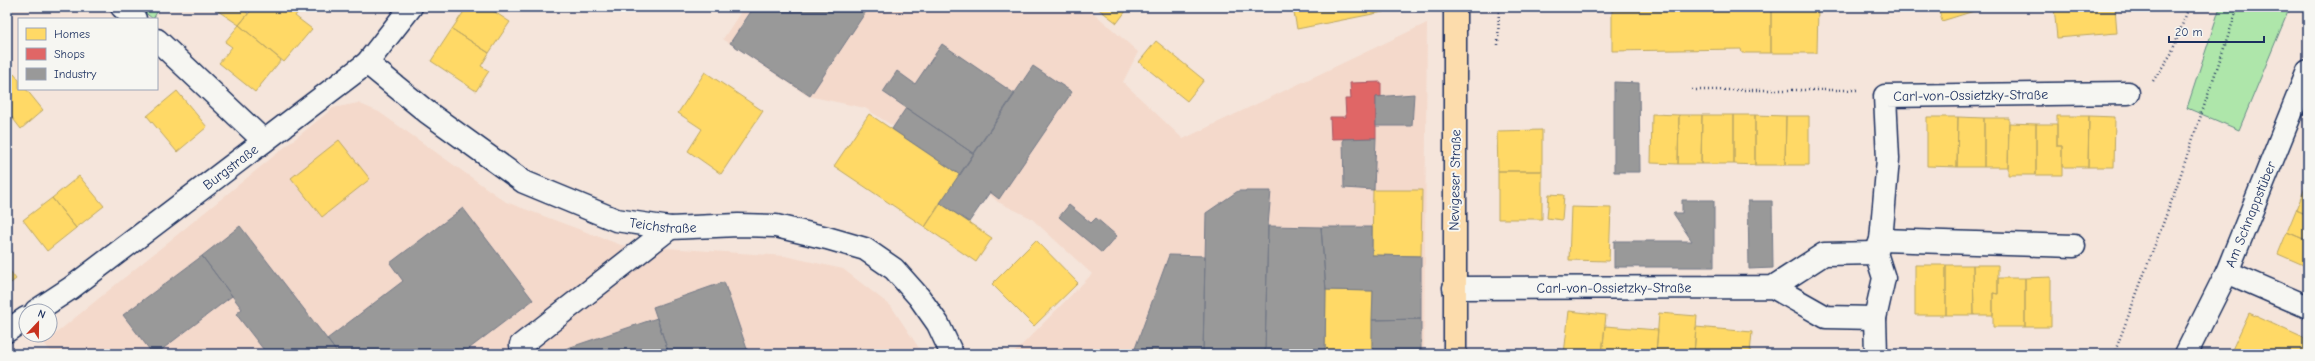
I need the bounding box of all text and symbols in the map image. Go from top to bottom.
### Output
legend [18,18,158,90]
scale bar [2169,18,2264,44]
text: 20 m [2175,25,2203,39]
text: Homes [54,27,90,41]
text: Shops [54,47,85,61]
text: Industry [54,67,97,81]
street label: Carl-von-Ossietzky-Straße [1893,85,2048,104]
street label: Nevigeser Straße [1446,129,1464,231]
street label: Burgstraße [199,140,261,193]
street label: Am Schnappstüber [2221,158,2280,270]
street label: Teichstraße [628,214,697,237]
street label: Carl-von-Ossietzky-Straße [1537,279,1691,296]
north arrow [18,303,58,343]
text: N [36,307,47,322]

